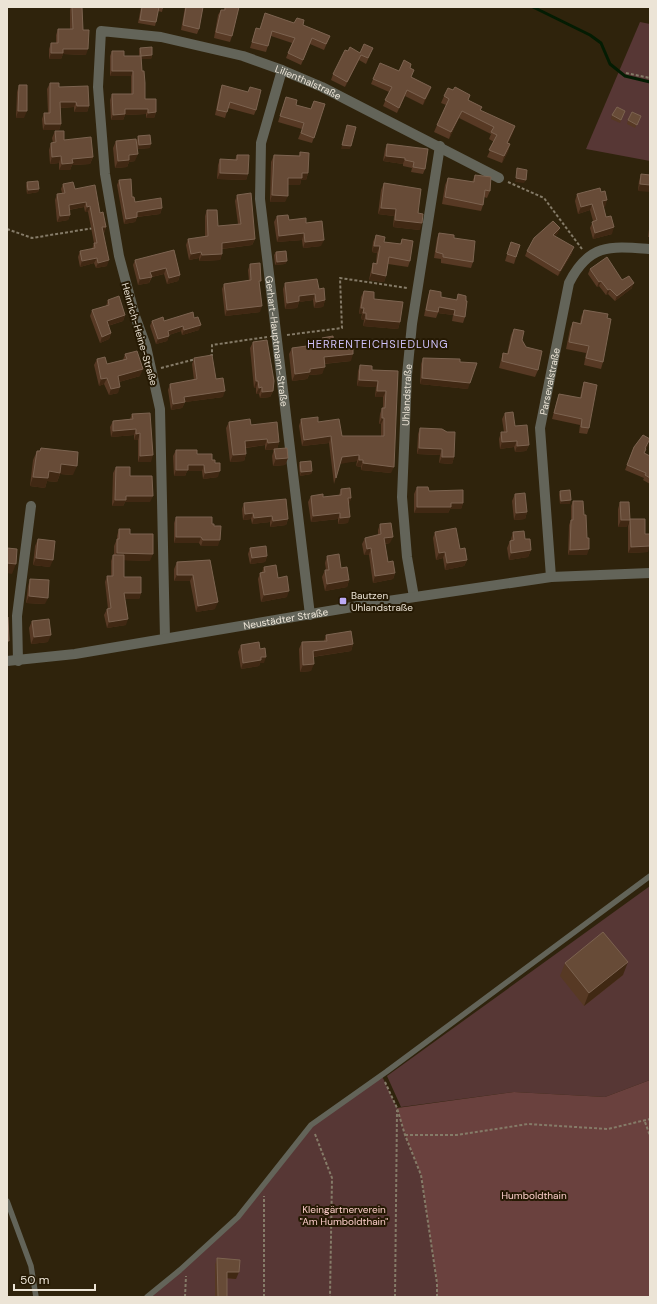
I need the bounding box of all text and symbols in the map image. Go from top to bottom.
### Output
street label: Lilienthalstraße [273,62,344,103]
street label: Gerhart-Hauptmann-Straße [262,275,291,407]
street label: Heinrich-Heine-Straße [119,281,161,387]
district label: HERRENTEICHSIEDLUNG [307,337,449,351]
street label: Parsevalstraße [537,346,563,416]
street label: Uhlandstraße [399,363,415,426]
place label: Bautzen Uhlandstraße [351,589,413,614]
marker: Bautzen Uhlandstraße [338,596,348,606]
street label: Neustädter Straße [242,605,329,632]
park label: Humboldthain [501,1189,567,1202]
park label: Kleingärtnerverein "Am Humboldthain" [300,1203,388,1228]
scale bar [14,1266,95,1292]
text: 50 m [20,1272,49,1288]

